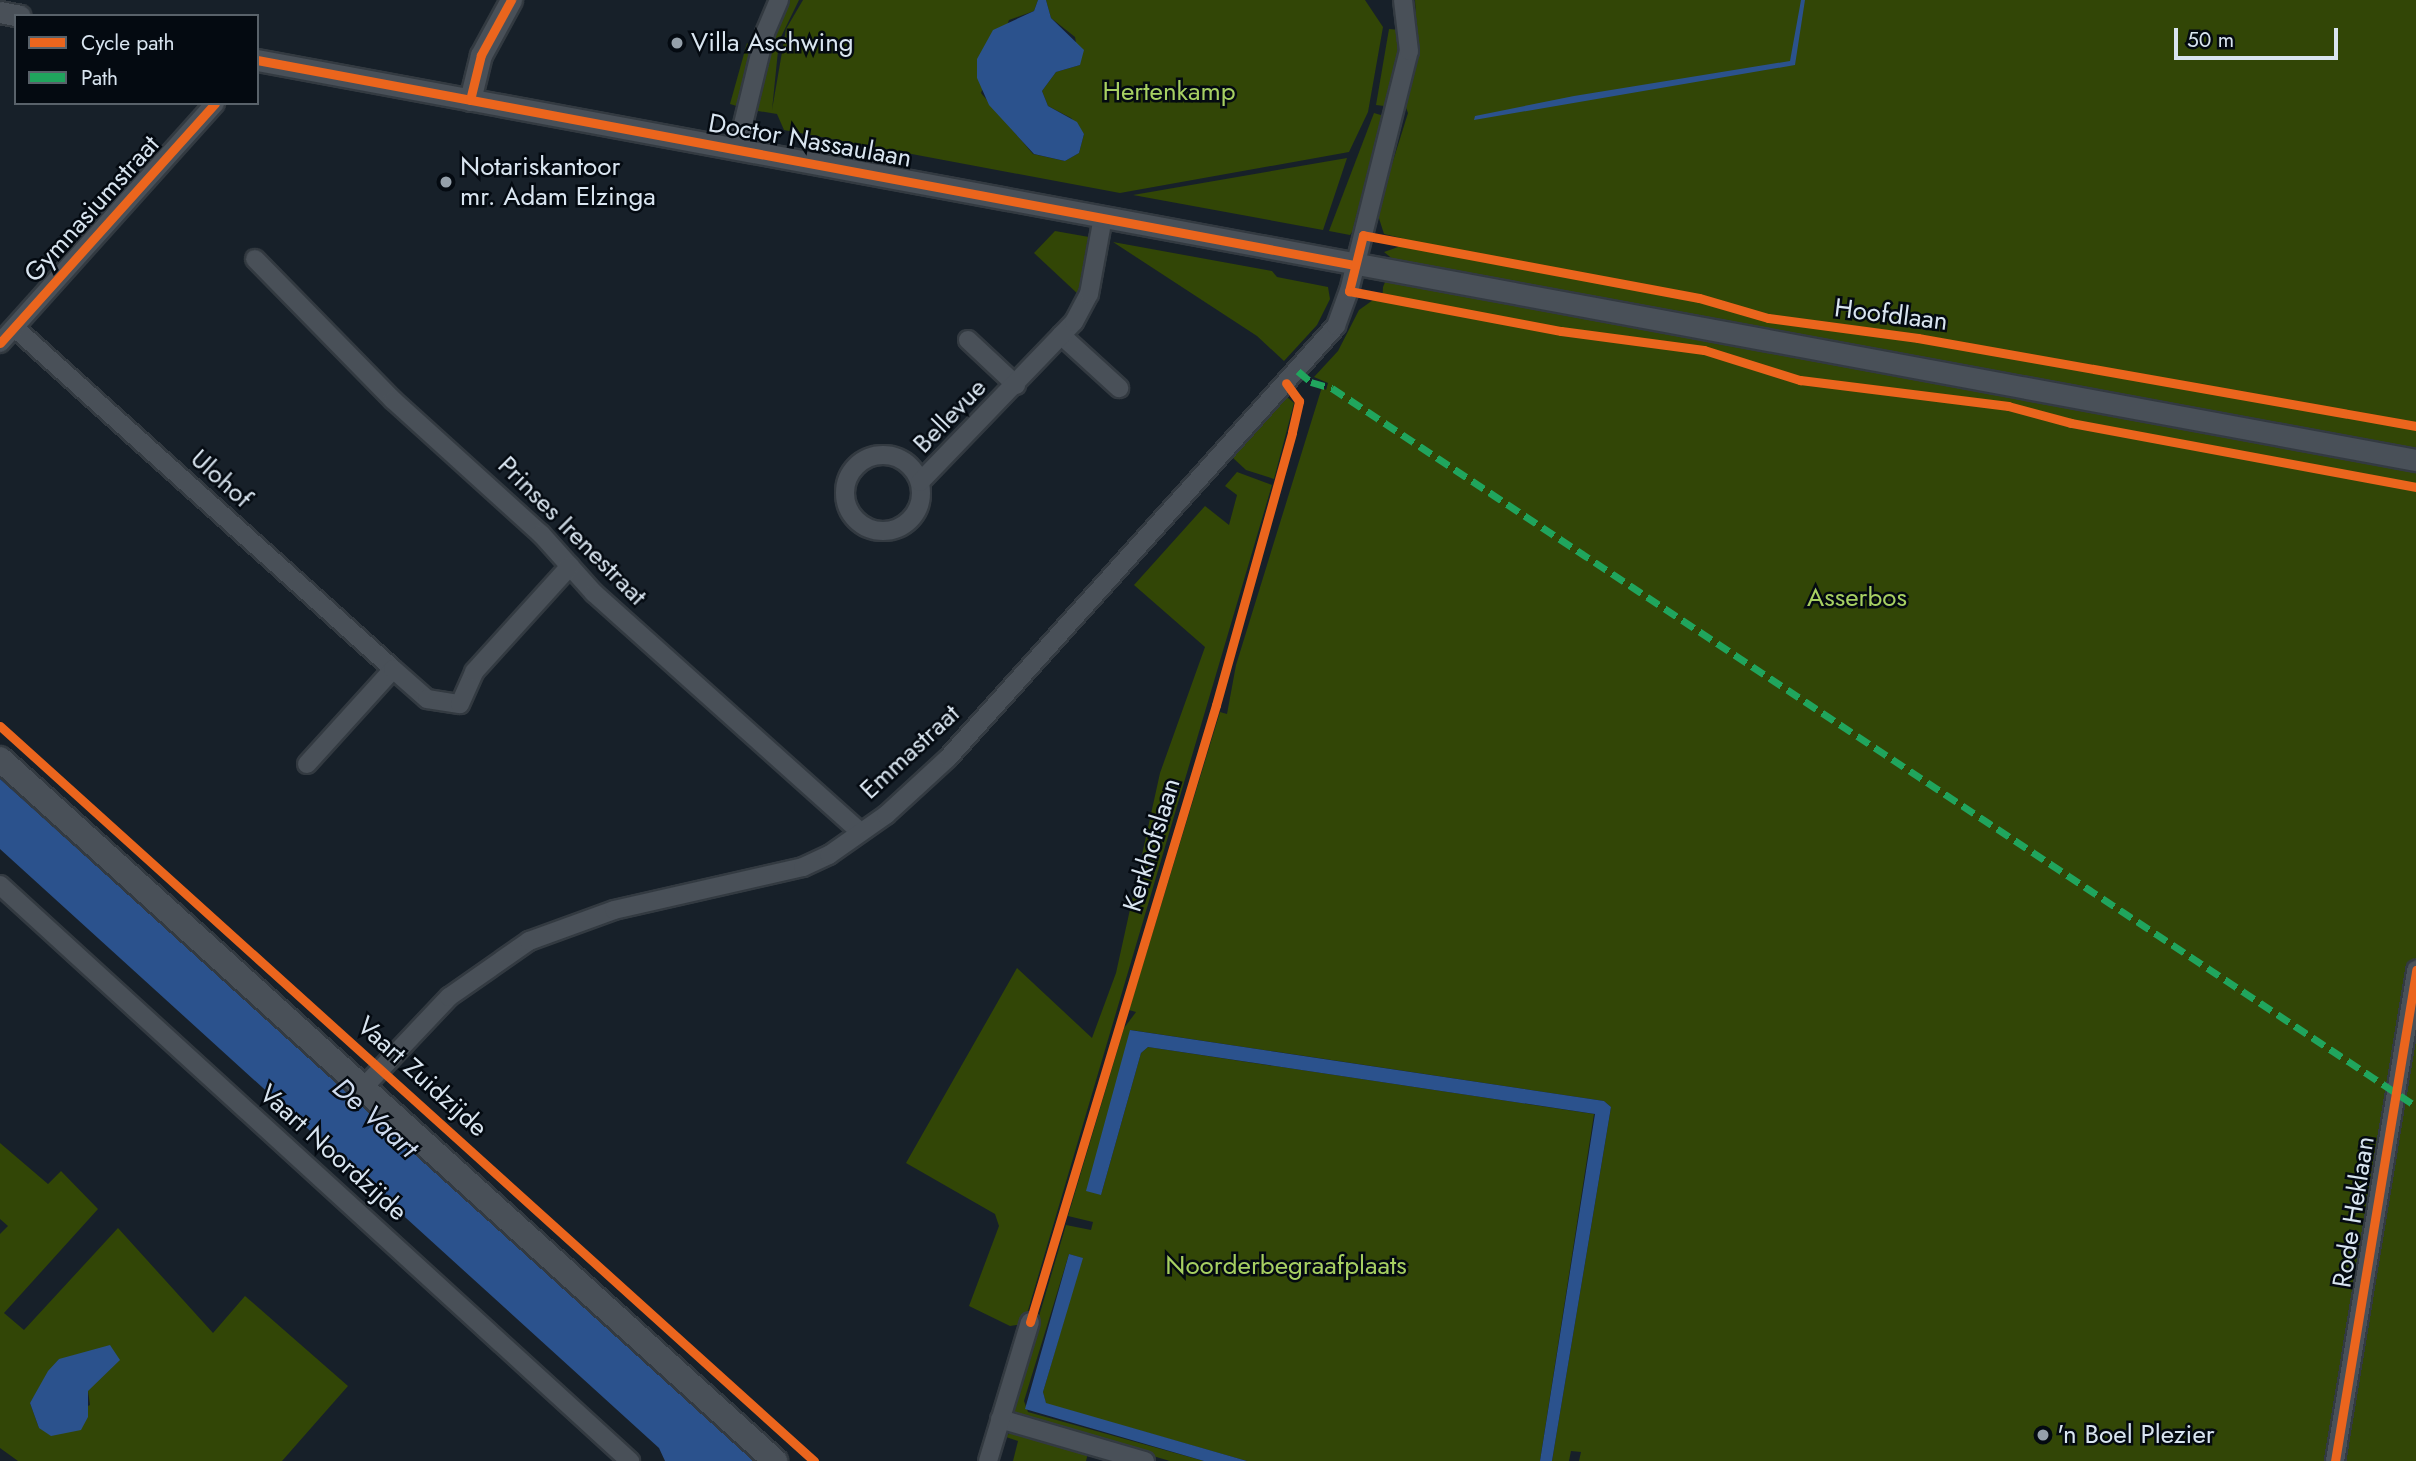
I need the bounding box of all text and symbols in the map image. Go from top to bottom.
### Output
legend [14,14,259,105]
scale bar [2178,14,2342,58]
text: 50 m [2187,25,2234,55]
place label: Villa Aschwing [691,27,854,59]
text: Cycle path [81,28,174,58]
marker: Villa Aschwing [669,35,685,51]
text: Path [81,63,118,93]
park label: Hertenkamp [1102,76,1236,108]
street label: Doctor Nassaulaan [706,108,914,174]
street label: Gymnasiumstraat [18,129,166,289]
place label: Notariskantoor mr. Adam Elzinga [460,151,656,212]
marker: Notariskantoor mr. Adam Elzinga [438,174,454,190]
street label: Hoofdlaan [1833,293,1949,337]
street label: Bellevue [907,372,993,460]
street label: Ulohof [184,443,258,515]
street label: Prinses Irenestraat [491,450,653,612]
park label: Asserbos [1807,582,1907,614]
street label: Emmastraat [854,698,966,806]
street label: Kerkhofslaan [1117,774,1187,916]
street label: Vaart Zuidzijde [350,1010,494,1144]
water label: De Vaart [326,1071,424,1165]
street label: Vaart Noordzijde [253,1078,413,1228]
street label: Rode Heklaan [2327,1134,2381,1290]
park label: Noorderbegraafplaats [1165,1250,1407,1282]
place label: 'n Boel Plezier [2057,1419,2215,1451]
marker: 'n Boel Plezier [2035,1427,2051,1443]

